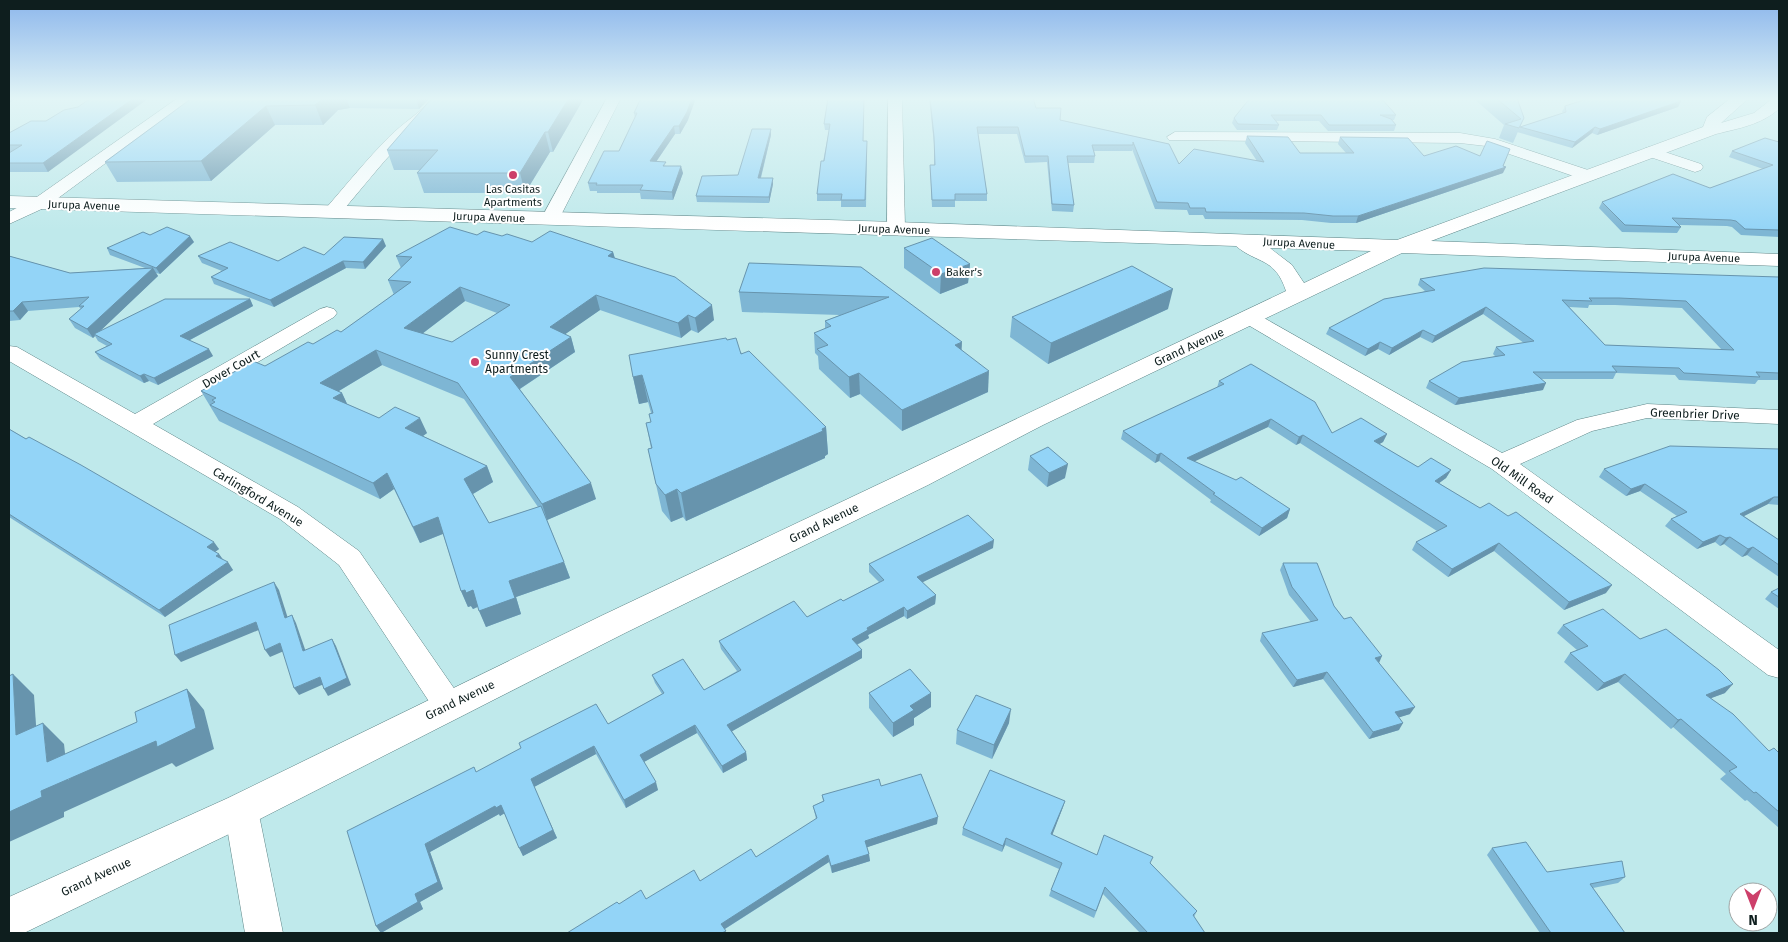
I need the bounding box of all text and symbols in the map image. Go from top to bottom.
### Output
marker: Las Casitas Apartments [507,169,519,181]
place label: Las Casitas Apartments [484,183,542,209]
street label: Jurupa Avenue [48,198,120,213]
street label: Jurupa Avenue [453,210,525,225]
street label: Jurupa Avenue [858,222,930,237]
street label: Jurupa Avenue [1263,235,1335,252]
street label: Jurupa Avenue [1668,250,1740,265]
marker: Baker’s [930,266,942,278]
place label: Baker’s [946,266,982,279]
street label: Grand Avenue [1152,325,1226,369]
street label: Dover Court [200,347,263,391]
place label: Sunny Crest Apartments [485,348,550,376]
marker: Sunny Crest Apartments [469,356,481,368]
street label: Greenbrier Drive [1650,405,1740,423]
street label: Old Mill Road [1488,453,1556,507]
street label: Carlingford Avenue [210,464,306,530]
street label: Grand Avenue [787,500,861,546]
street label: Grand Avenue [423,677,497,723]
street label: Grand Avenue [59,855,133,899]
north arrow [1728,882,1778,932]
text: N [1748,911,1758,928]

